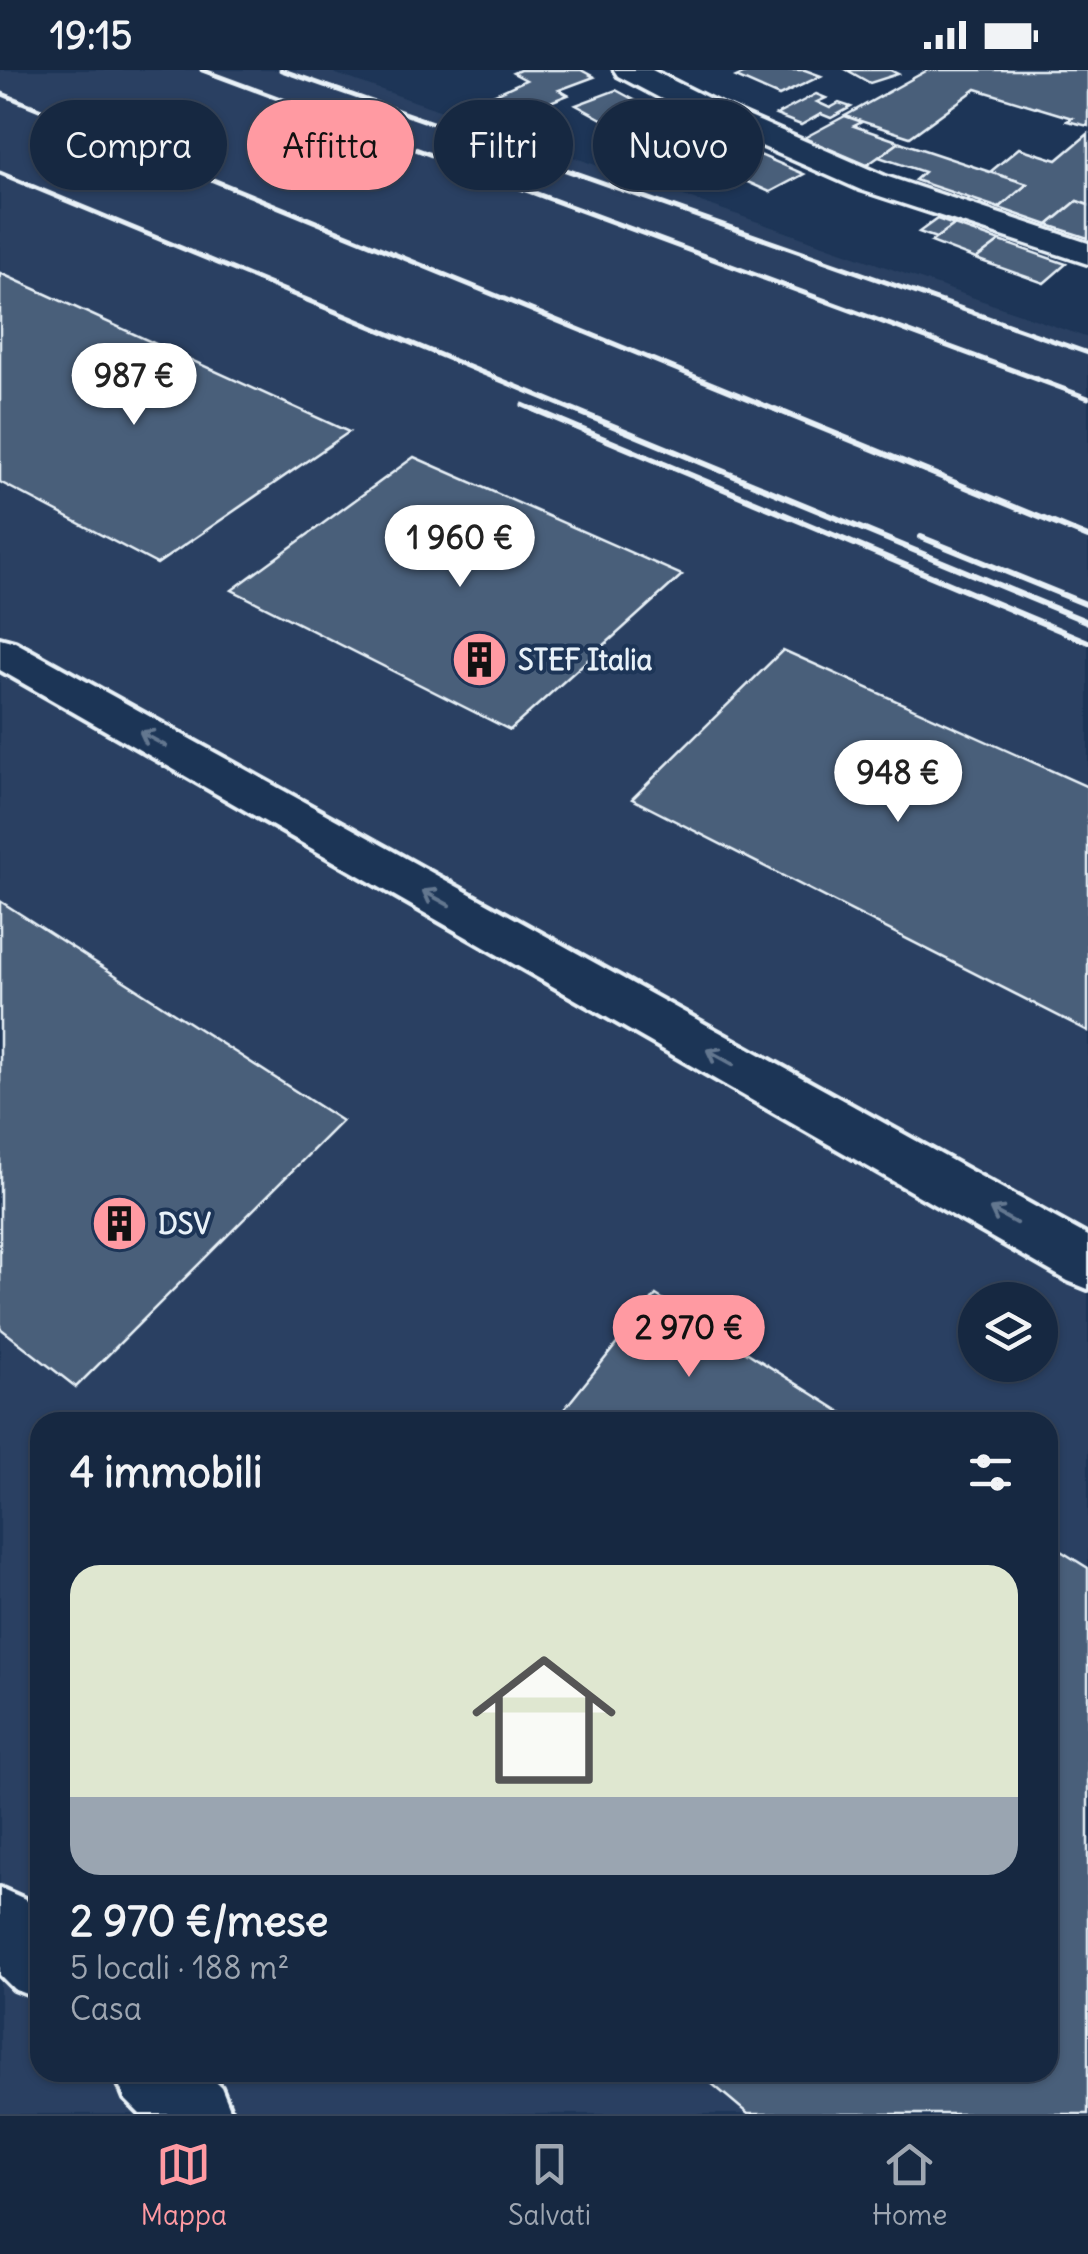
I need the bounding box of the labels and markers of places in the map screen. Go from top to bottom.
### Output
pin: 987 € [64,343,204,428]
pin: 1 960 € [368,505,552,590]
building icon: STEF Italia [449,630,509,690]
place label: STEF Italia [518,642,653,678]
pin: 948 € [828,740,968,825]
building icon: DSV [89,1194,149,1254]
place label: DSV [158,1206,211,1242]
pin: 2 970 € [597,1295,781,1380]

